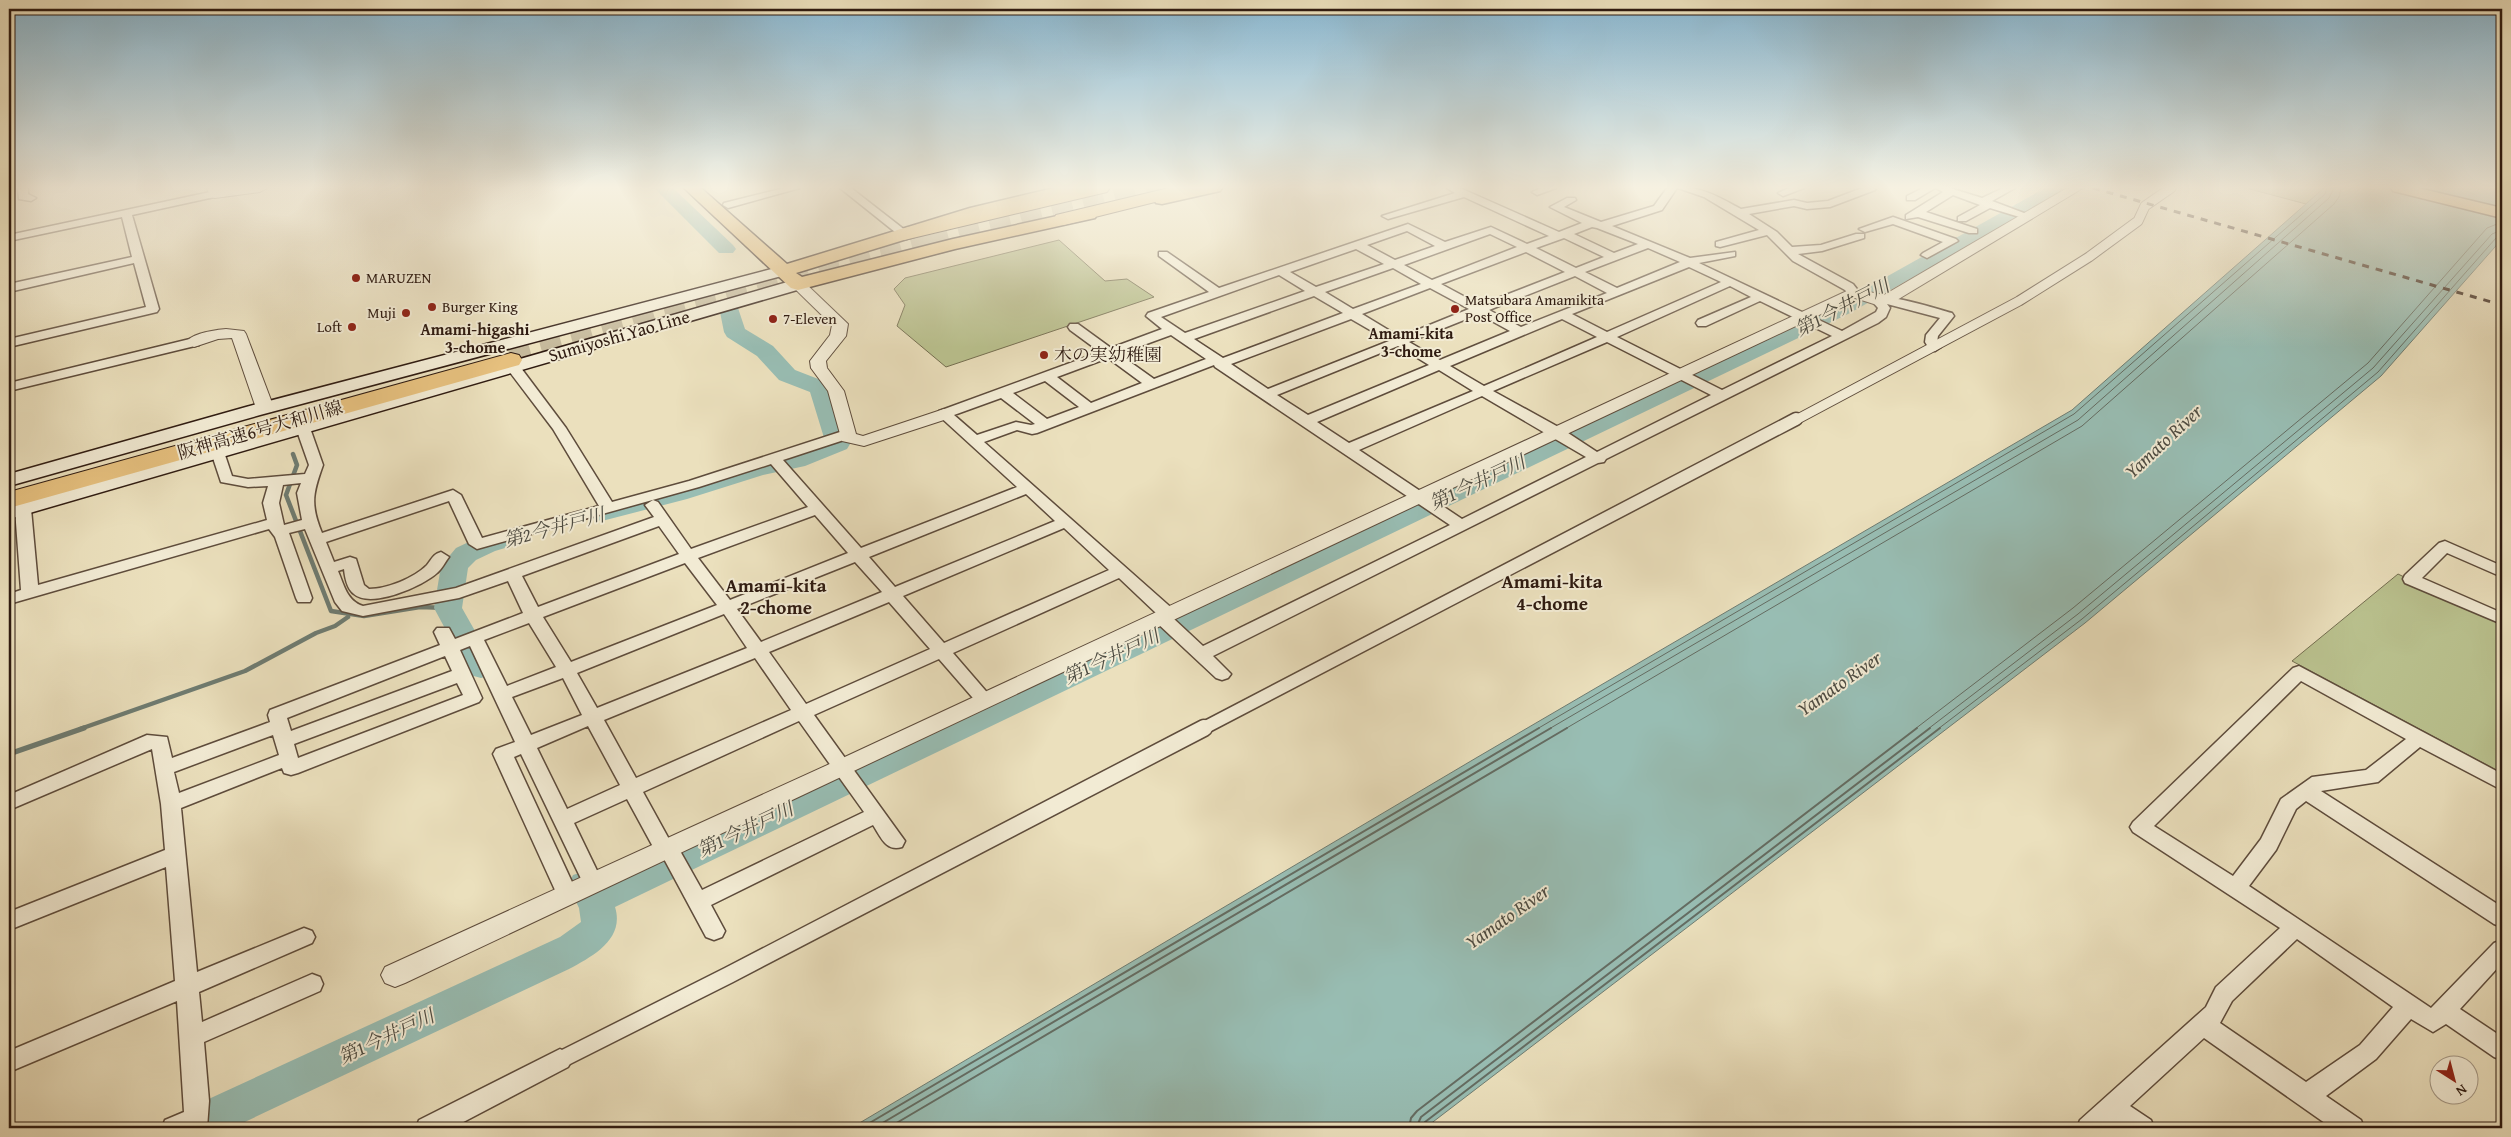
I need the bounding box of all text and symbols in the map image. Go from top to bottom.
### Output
place label: MARUZEN [366,267,431,288]
water label: 第1今井戸川 [1790,270,1896,343]
marker: MARUZEN [350,272,362,284]
place label: Matsubara Amamikita Post Office [1465,289,1604,327]
place label: Burger King [442,296,518,317]
marker: Burger King [426,301,438,313]
place label: Muji [367,302,396,323]
street label: Sumiyoshi Yao Line [545,302,693,369]
marker: Matsubara Amamikita Post Office [1449,303,1461,315]
marker: Muji [400,307,412,319]
place label: 7-Eleven [783,308,837,329]
marker: 7-Eleven [767,313,779,325]
place label: Loft [317,316,343,337]
district label: Amami-higashi 3-chome [421,317,530,359]
marker: Loft [346,321,358,333]
district label: Amami-kita 3-chome [1369,321,1454,363]
place label: 木の実幼稚園 [1054,341,1162,368]
marker: 木の実幼稚園 [1038,349,1050,361]
street label: 阪神高速6号大和川線 [174,393,346,466]
water label: Yamato River [2118,397,2209,484]
water label: 第1今井戸川 [1424,447,1531,516]
water label: 第2今井戸川 [501,500,609,554]
district label: Amami-kita 4-chome [1502,567,1603,617]
district label: Amami-kita 2-chome [726,571,827,621]
water label: 第1今井戸川 [1058,621,1165,690]
water label: Yamato River [1791,643,1888,722]
water label: 第1今井戸川 [692,794,799,863]
water label: Yamato River [1459,876,1556,955]
water label: 第1今井戸川 [333,1001,440,1070]
north arrow [2428,1054,2478,1104]
text: N [2451,1080,2471,1102]

